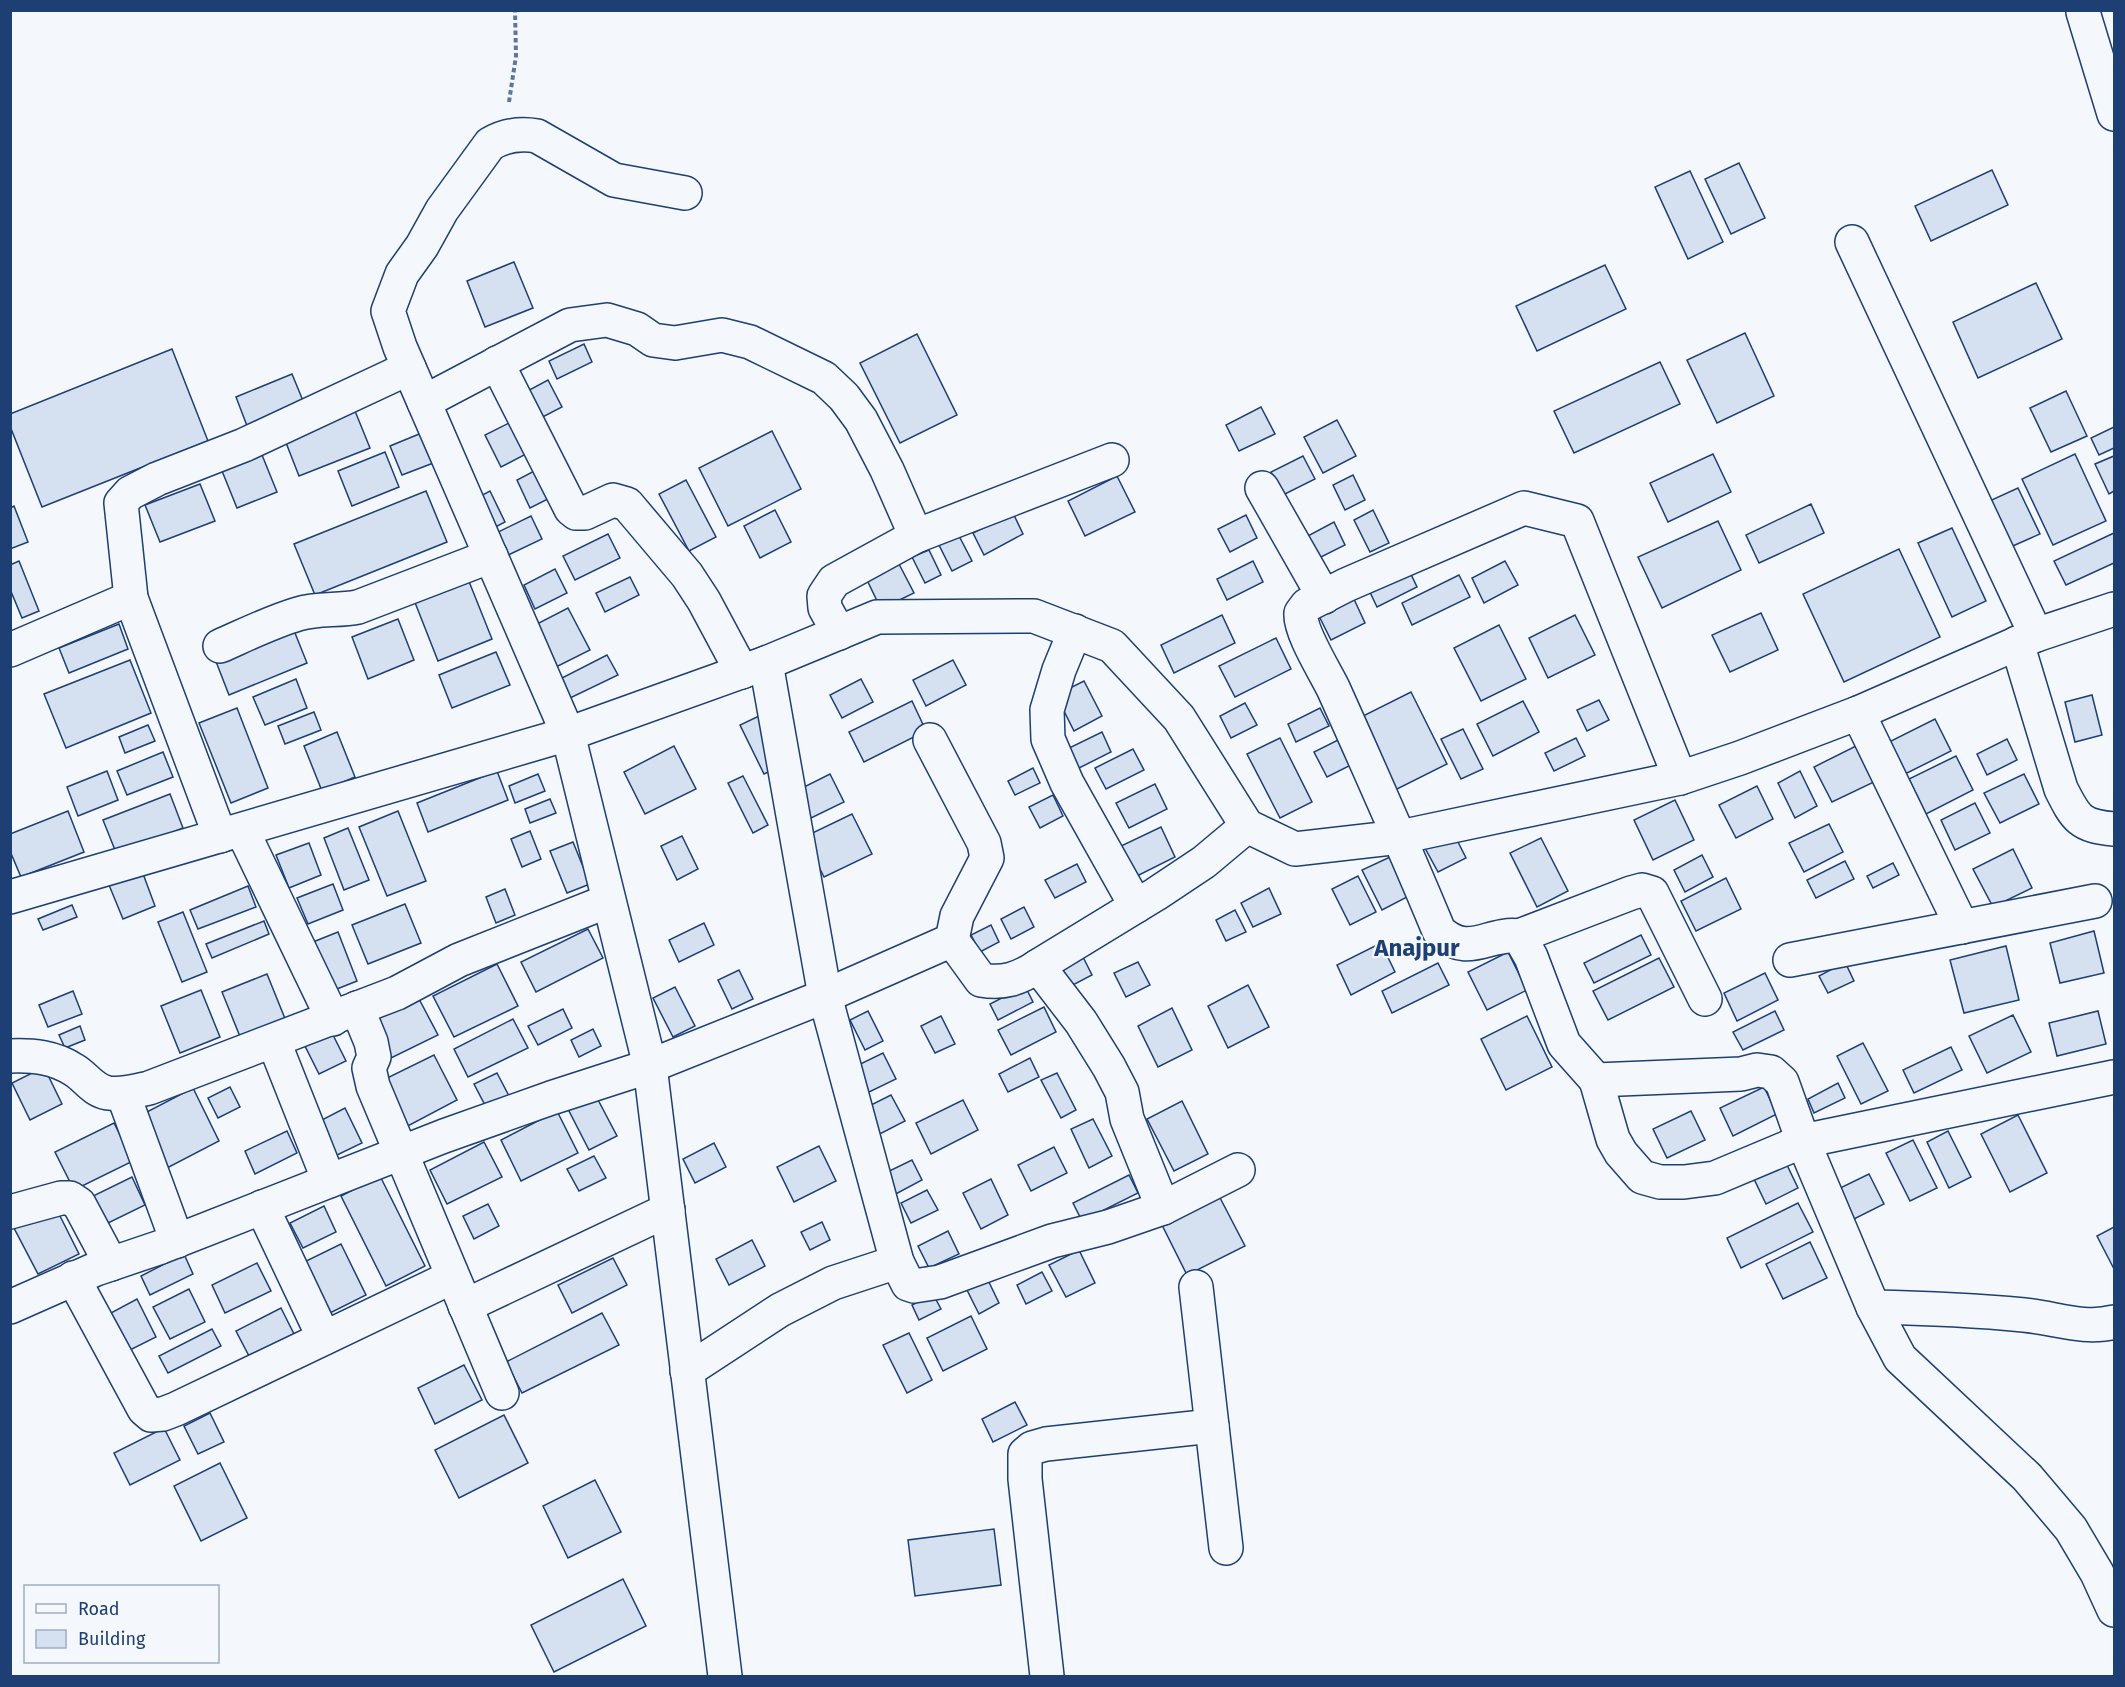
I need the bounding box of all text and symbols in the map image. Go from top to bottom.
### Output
district label: Anajpur [1373,934,1460,962]
legend [24,1585,219,1663]
text: Road [78,1598,120,1620]
text: Building [78,1628,146,1650]

